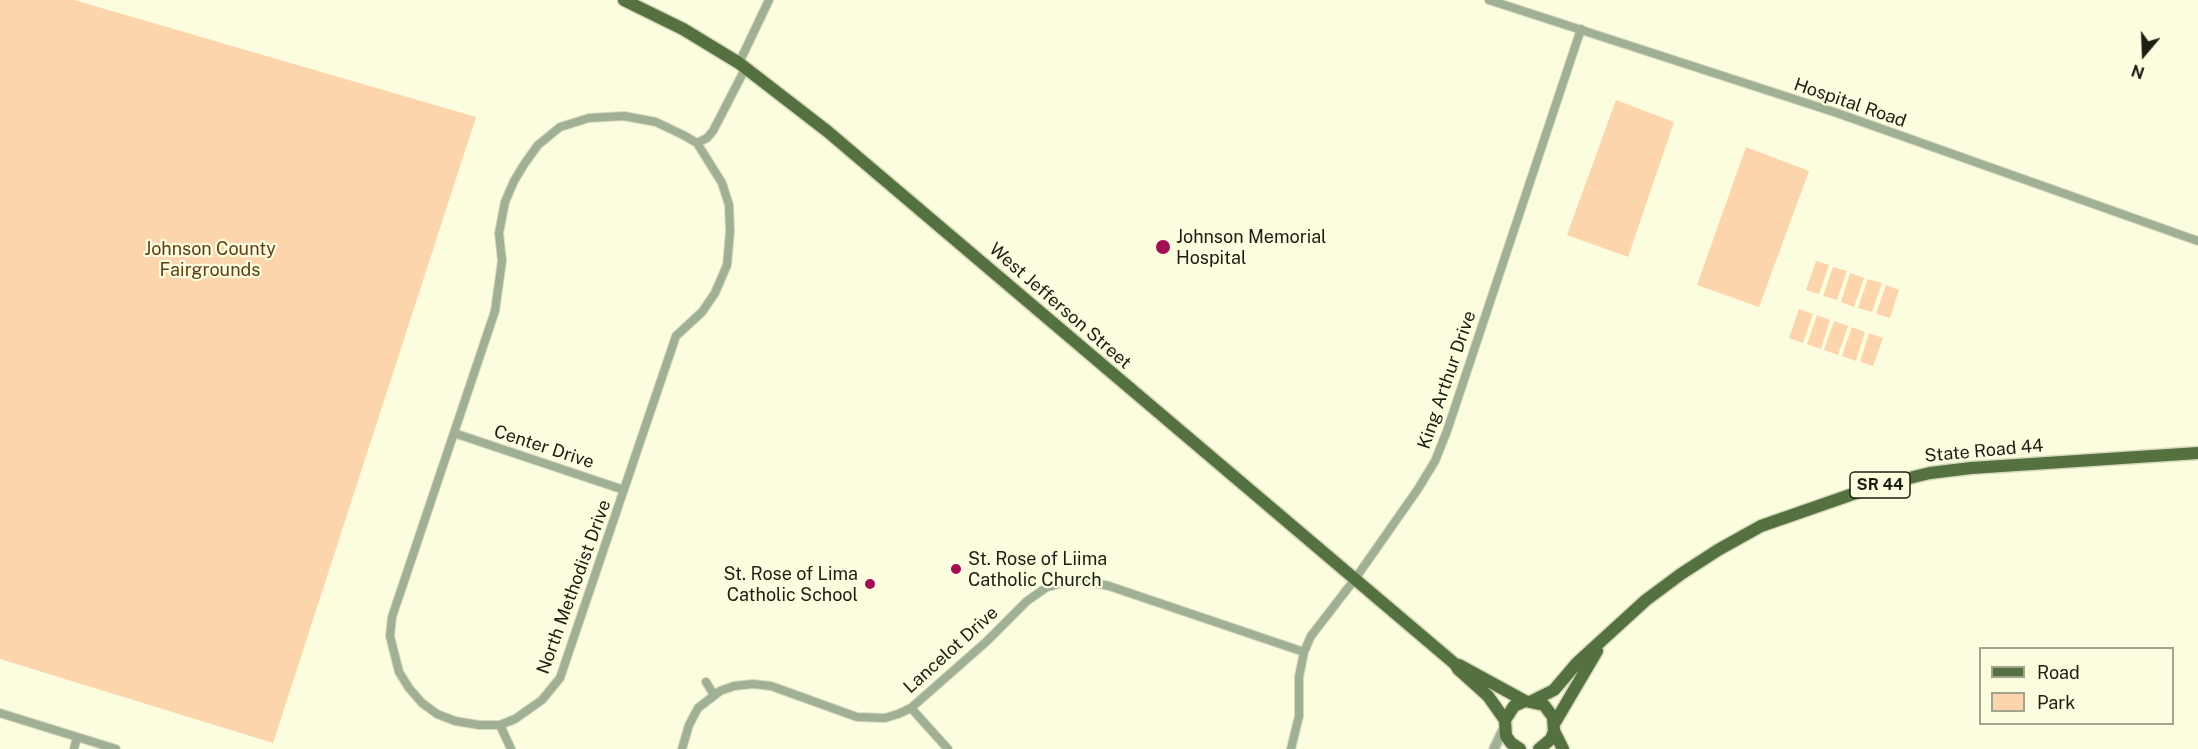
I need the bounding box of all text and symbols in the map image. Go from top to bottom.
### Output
north arrow [2114,24,2174,84]
text: N [2129,60,2147,83]
street label: Hospital Road [1791,74,1909,132]
place label: Johnson Memorial Hospital [1176,226,1327,268]
park label: Johnson County Fairgrounds [144,238,276,280]
street label: West Jefferson Street [985,238,1135,374]
marker: Johnson Memorial Hospital [1154,238,1172,256]
street label: King Arthur Drive [1413,308,1481,452]
street label: Center Drive [491,421,597,473]
street label: State Road 44 [1924,435,2044,467]
road number: SR 44 [1850,472,1910,498]
street label: North Methodist Drive [532,497,616,677]
place label: St. Rose of Liima Catholic Church [968,548,1107,590]
marker: St. Rose of Liima Catholic Church [949,562,963,576]
place label: St. Rose of Lima Catholic School [723,563,858,606]
marker: St. Rose of Lima Catholic School [863,577,877,591]
street label: Lancelot Drive [899,602,1003,698]
legend [1979,647,2174,725]
text: Road [2037,662,2080,683]
text: Park [2037,692,2075,713]

